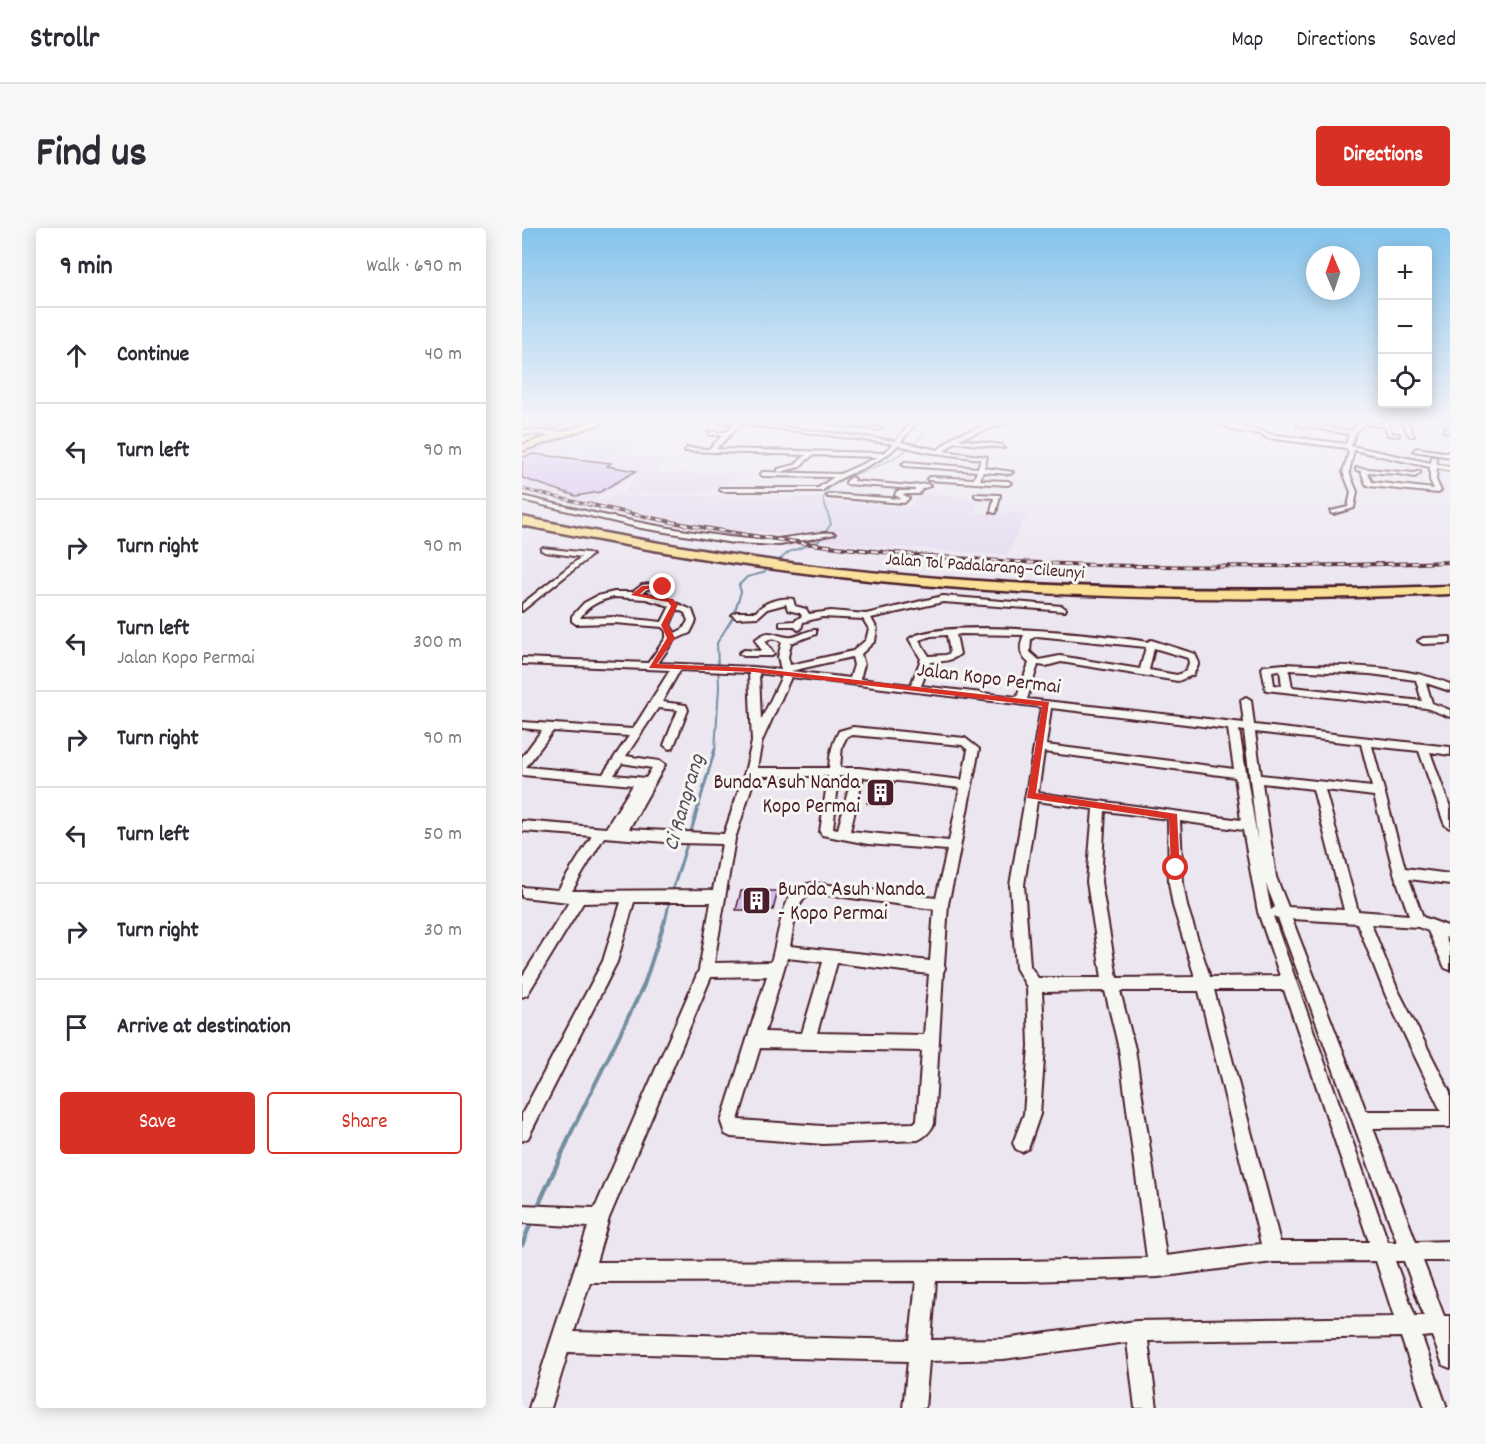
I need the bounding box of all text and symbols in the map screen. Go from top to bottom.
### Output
text: Strollr [30,21,99,61]
text: Map [1232,26,1263,56]
text: Directions [1296,26,1376,56]
text: Saved [1409,26,1456,56]
text: Find us [36,126,147,186]
button: Directions [1316,126,1450,186]
north arrow [1306,246,1360,300]
map controls [1378,246,1432,408]
button: + [1378,246,1432,300]
text: 9 min [60,249,113,286]
text: Walk · 690 m [366,253,462,281]
button: − [1378,300,1432,354]
icon: ahead [60,339,93,372]
text: Continue [117,340,189,371]
text: 40 m [424,341,462,369]
button: locate [1378,354,1432,408]
icon: left [60,435,93,468]
text: Turn left [117,436,189,467]
text: 90 m [424,437,462,465]
icon: right [60,531,93,564]
text: Turn right [117,532,199,563]
text: 90 m [424,533,462,561]
street label: Jalan Tol Padalarang–Cileunyi [884,548,1085,587]
route end [649,573,675,599]
text: Turn left [117,614,189,645]
icon: left [60,627,93,660]
text: 300 m [413,629,462,657]
text: Jalan Kopo Permai [117,645,255,673]
street label: Jalan Kopo Permai [915,656,1062,704]
icon: right [60,723,93,756]
text: Turn right [117,724,199,755]
text: 90 m [424,725,462,753]
water label: Ci Rangrang [657,750,714,855]
place label: Bunda Asuh Nanda Kopo Permai [713,769,861,823]
building icon: Bunda Asuh Nanda Kopo Permai [865,777,897,809]
icon: left [60,819,93,852]
text: Turn left [117,820,189,851]
text: 50 m [424,821,462,849]
route start [1162,854,1188,880]
place label: Bunda Asuh Nanda - Kopo Permai [778,876,926,930]
building icon: Bunda Asuh Nanda - Kopo Permai [741,884,773,916]
icon: right [60,915,93,948]
text: Turn right [117,916,199,947]
text: 30 m [424,917,462,945]
icon: arrive [60,1011,93,1044]
text: Arrive at destination [117,1012,291,1043]
button: Save [60,1092,255,1154]
button: Share [267,1092,462,1154]

